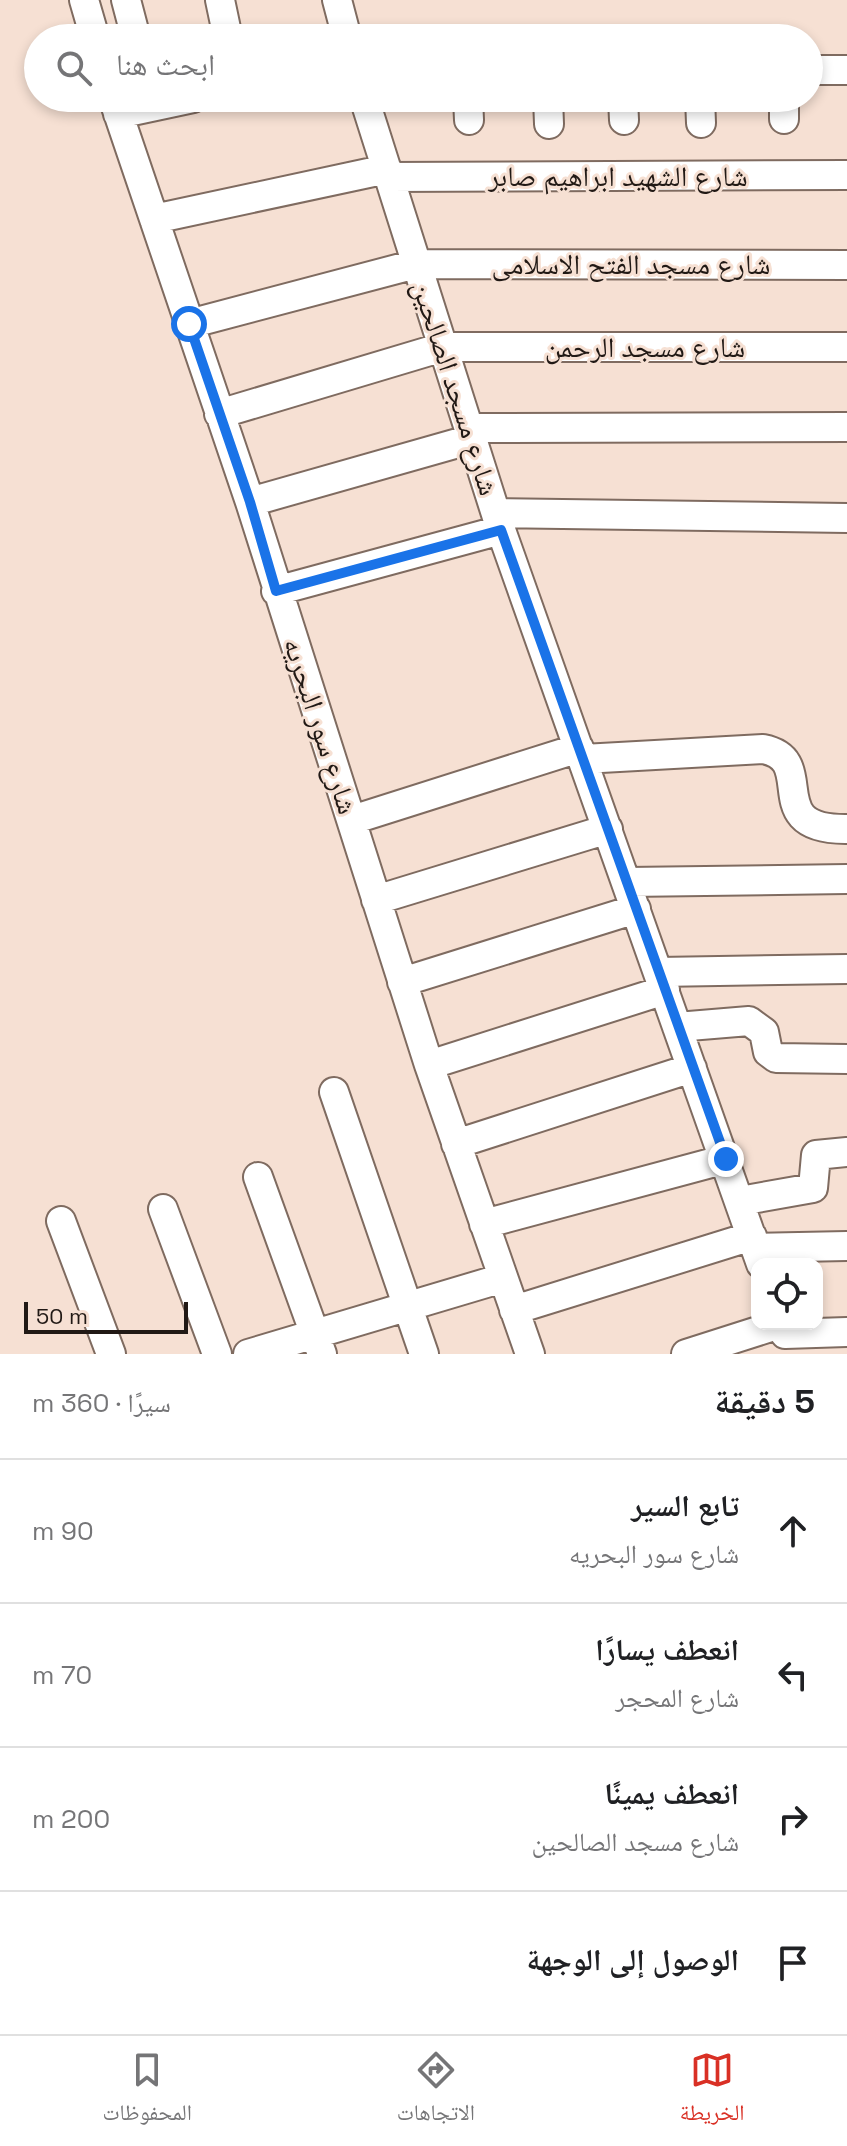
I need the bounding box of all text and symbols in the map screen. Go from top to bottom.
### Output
search box [24,24,823,112]
text: ابحث هنا [116,45,215,84]
icon: search [52,46,96,90]
street label: شارع الشهيد ابراهيم صابر [487,158,748,195]
street label: شارع مسجد الفتح الاسلامى [492,246,770,282]
street label: شارع مسجد الصالحين [404,276,508,500]
route start [171,306,207,342]
street label: شارع مسجد الرحمن [545,329,745,365]
street label: شارع سور البحريه [276,633,366,819]
route end [708,1141,744,1177]
map controls [751,1258,823,1330]
button: locate [751,1258,823,1330]
scale bar [24,1298,188,1334]
text: 50 m [36,1302,88,1330]
text: 5 دقيقة [715,1380,815,1423]
text: سيرًا · 360 m [32,1386,171,1420]
text: تابع السير [631,1486,739,1525]
icon: ahead [771,1509,815,1553]
text: 90 m [32,1514,94,1548]
text: شارع سور البحريه [569,1537,739,1571]
text: انعطف يسارًا [595,1630,739,1669]
icon: left [771,1653,815,1697]
text: 70 m [32,1658,92,1692]
text: شارع المحجر [615,1681,739,1715]
text: انعطف يمينًا [604,1774,739,1813]
icon: right [771,1797,815,1841]
text: 200 m [32,1802,110,1836]
text: شارع مسجد الصالحين [532,1825,739,1859]
text: الوصول إلى الوجهة [526,1940,739,1979]
icon: arrive [771,1941,815,1985]
tab: المحفوظات [102,2048,192,2134]
tab: الاتجاهات [397,2048,475,2134]
tab: الخريطة [680,2048,745,2134]

